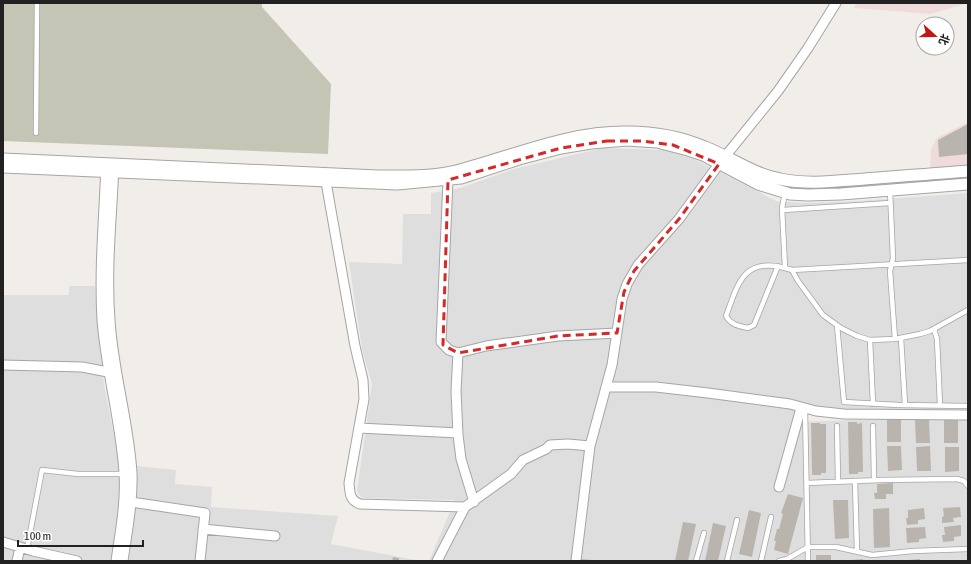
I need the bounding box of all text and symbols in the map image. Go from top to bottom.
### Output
north arrow [915,16,955,56]
text: 北 [937,32,952,47]
scale bar [18,522,143,548]
text: 100 m [24,529,51,543]

